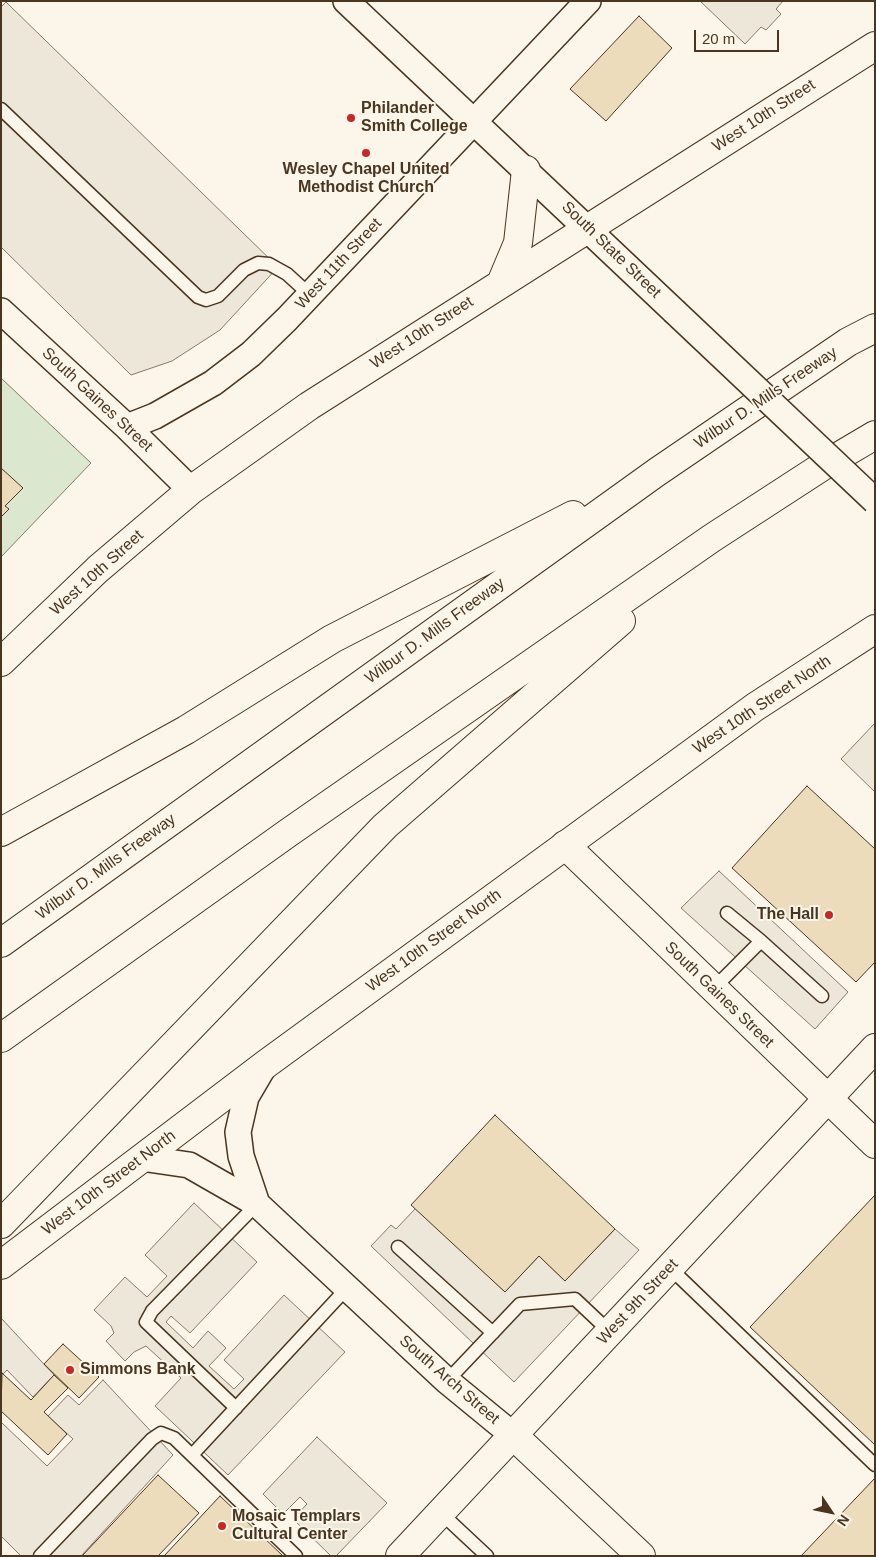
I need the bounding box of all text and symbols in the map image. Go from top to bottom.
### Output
scale bar [696,20,781,52]
text: 20 m [702,30,735,47]
street label: West 10th Street [709,76,819,156]
place label: Philander Smith College [361,99,468,137]
marker: Philander Smith College [345,112,357,124]
marker: Wesley Chapel United Methodist Church [360,147,372,159]
place label: Wesley Chapel United Methodist Church [283,160,449,198]
street label: South State Street [557,198,665,302]
street label: West 11th Street [292,214,386,314]
street label: West 10th Street [367,293,477,373]
street label: Wilbur D. Mills Freeway [691,343,841,453]
street label: South Gaines Street [38,344,156,456]
street label: West 10th Street [46,526,148,620]
street label: Wilbur D. Mills Freeway [361,574,509,688]
street label: West 10th Street North [689,652,835,758]
street label: Wilbur D. Mills Freeway [32,810,180,924]
street label: West 10th Street North [363,885,505,997]
place label: The Hall [757,905,819,925]
marker: The Hall [823,909,835,921]
street label: South Gaines Street [661,938,777,1052]
street label: West 10th Street North [38,1126,180,1240]
street label: West 9th Street [593,1255,683,1349]
street label: South Arch Street [395,1331,503,1429]
place label: Simmons Bank [80,1360,196,1380]
marker: Simmons Bank [64,1364,76,1376]
north arrow [806,1487,856,1537]
place label: Mosaic Templars Cultural Center [232,1507,361,1545]
text: N [834,1512,853,1529]
marker: Mosaic Templars Cultural Center [216,1520,228,1532]

